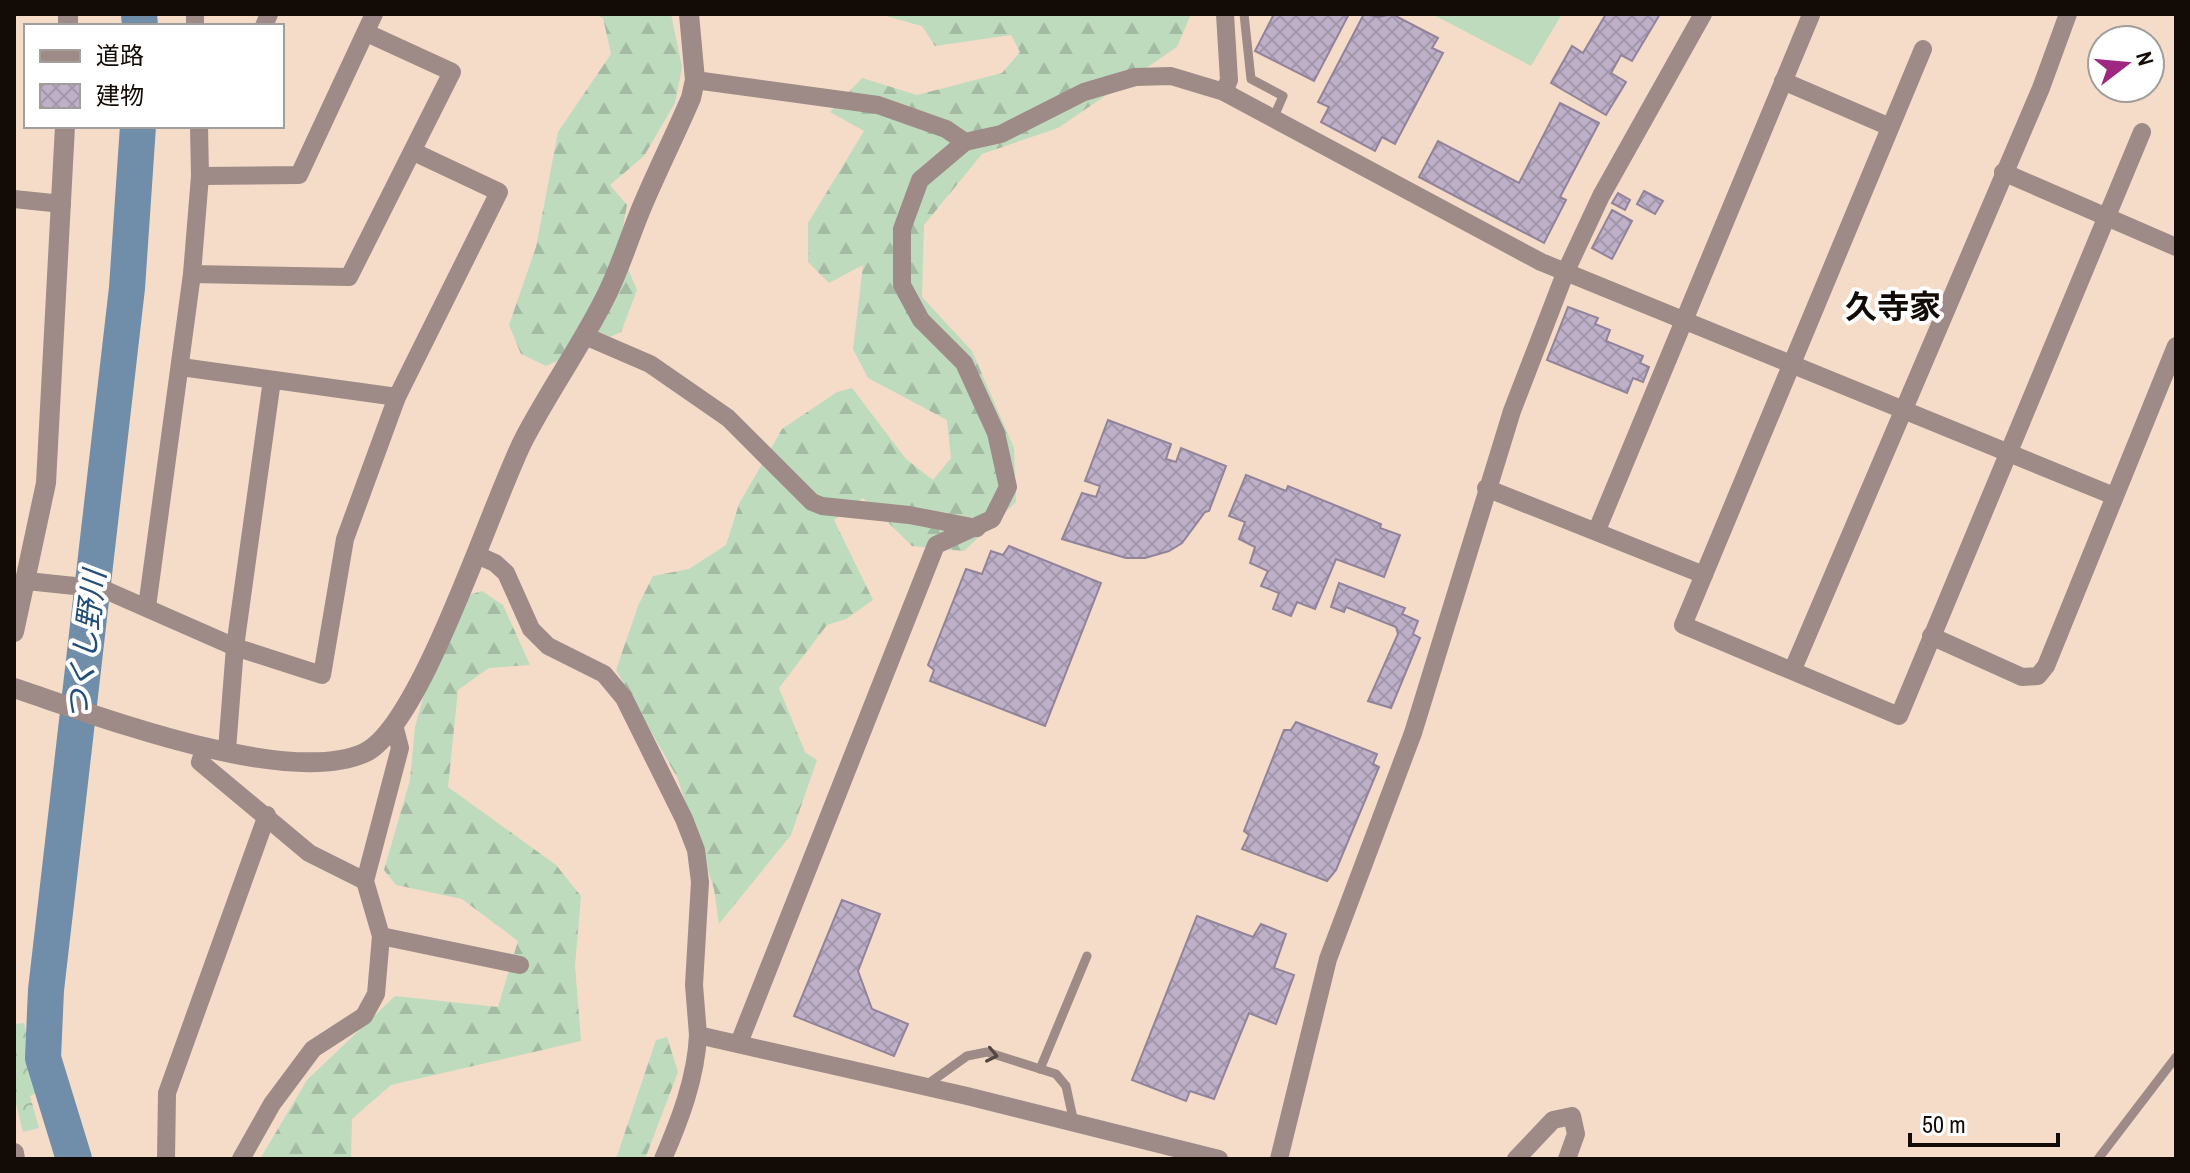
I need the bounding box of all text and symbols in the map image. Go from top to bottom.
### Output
legend [24,24,284,128]
north arrow [2086,24,2166,104]
text: 道路 [96,39,144,71]
text: N [2129,48,2161,69]
text: 建物 [96,79,144,111]
district label: 久寺家 [1845,285,1941,328]
water label: つくし野川 [56,565,114,722]
one-way arrow [986,1046,999,1063]
scale bar [1910,1097,2058,1147]
text: 50 m [1922,1108,1966,1140]

